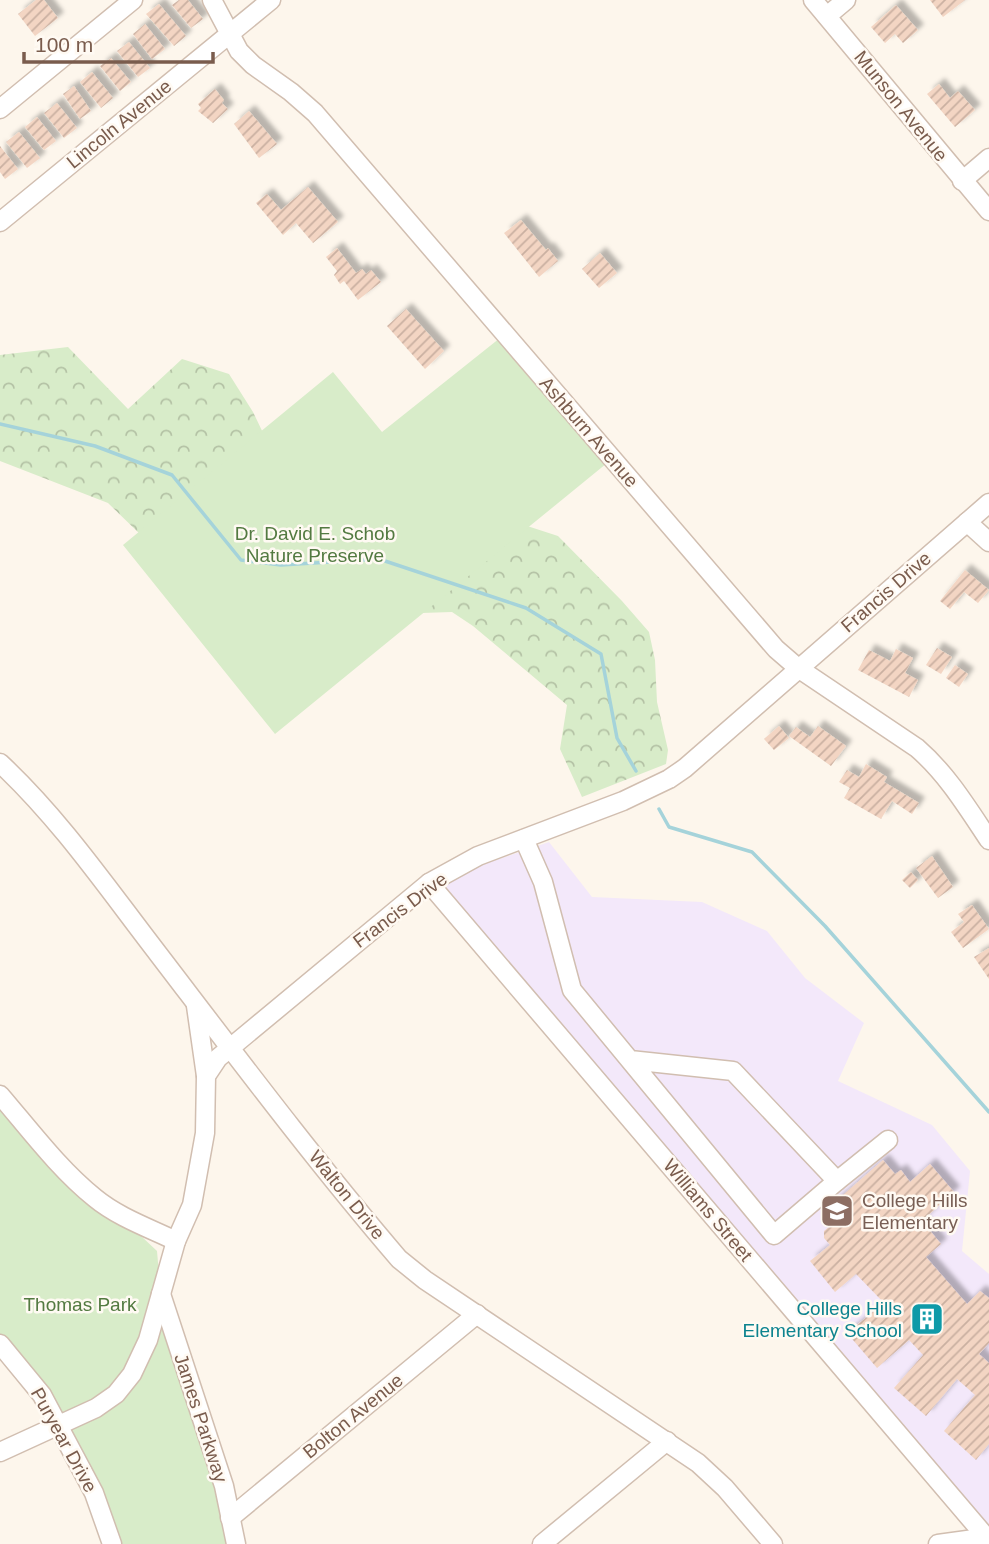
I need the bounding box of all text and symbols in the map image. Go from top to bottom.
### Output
scale bar [24,21,214,65]
text: 100 m [35,33,93,56]
street label: Munson Avenue [850,47,952,165]
street label: Lincoln Avenue [62,75,176,173]
street label: Ashburn Avenue [535,373,643,491]
park label: Dr. David E. Schob Nature Preserve [235,523,395,566]
street label: Francis Drive [837,547,935,637]
street label: Francis Drive [349,868,451,952]
street label: Walton Drive [305,1146,389,1244]
street label: Williams Street [659,1155,757,1266]
place label: College Hills Elementary [862,1190,968,1233]
school or university icon: College Hills Elementary [818,1192,856,1230]
park label: Thomas Park [24,1294,137,1315]
place label: College Hills Elementary School [743,1298,902,1341]
building icon: College Hills Elementary School [908,1300,946,1338]
street label: James Parkway [170,1351,232,1485]
street label: Bolton Avenue [299,1369,407,1463]
street label: Puryear Drive [27,1384,101,1496]

